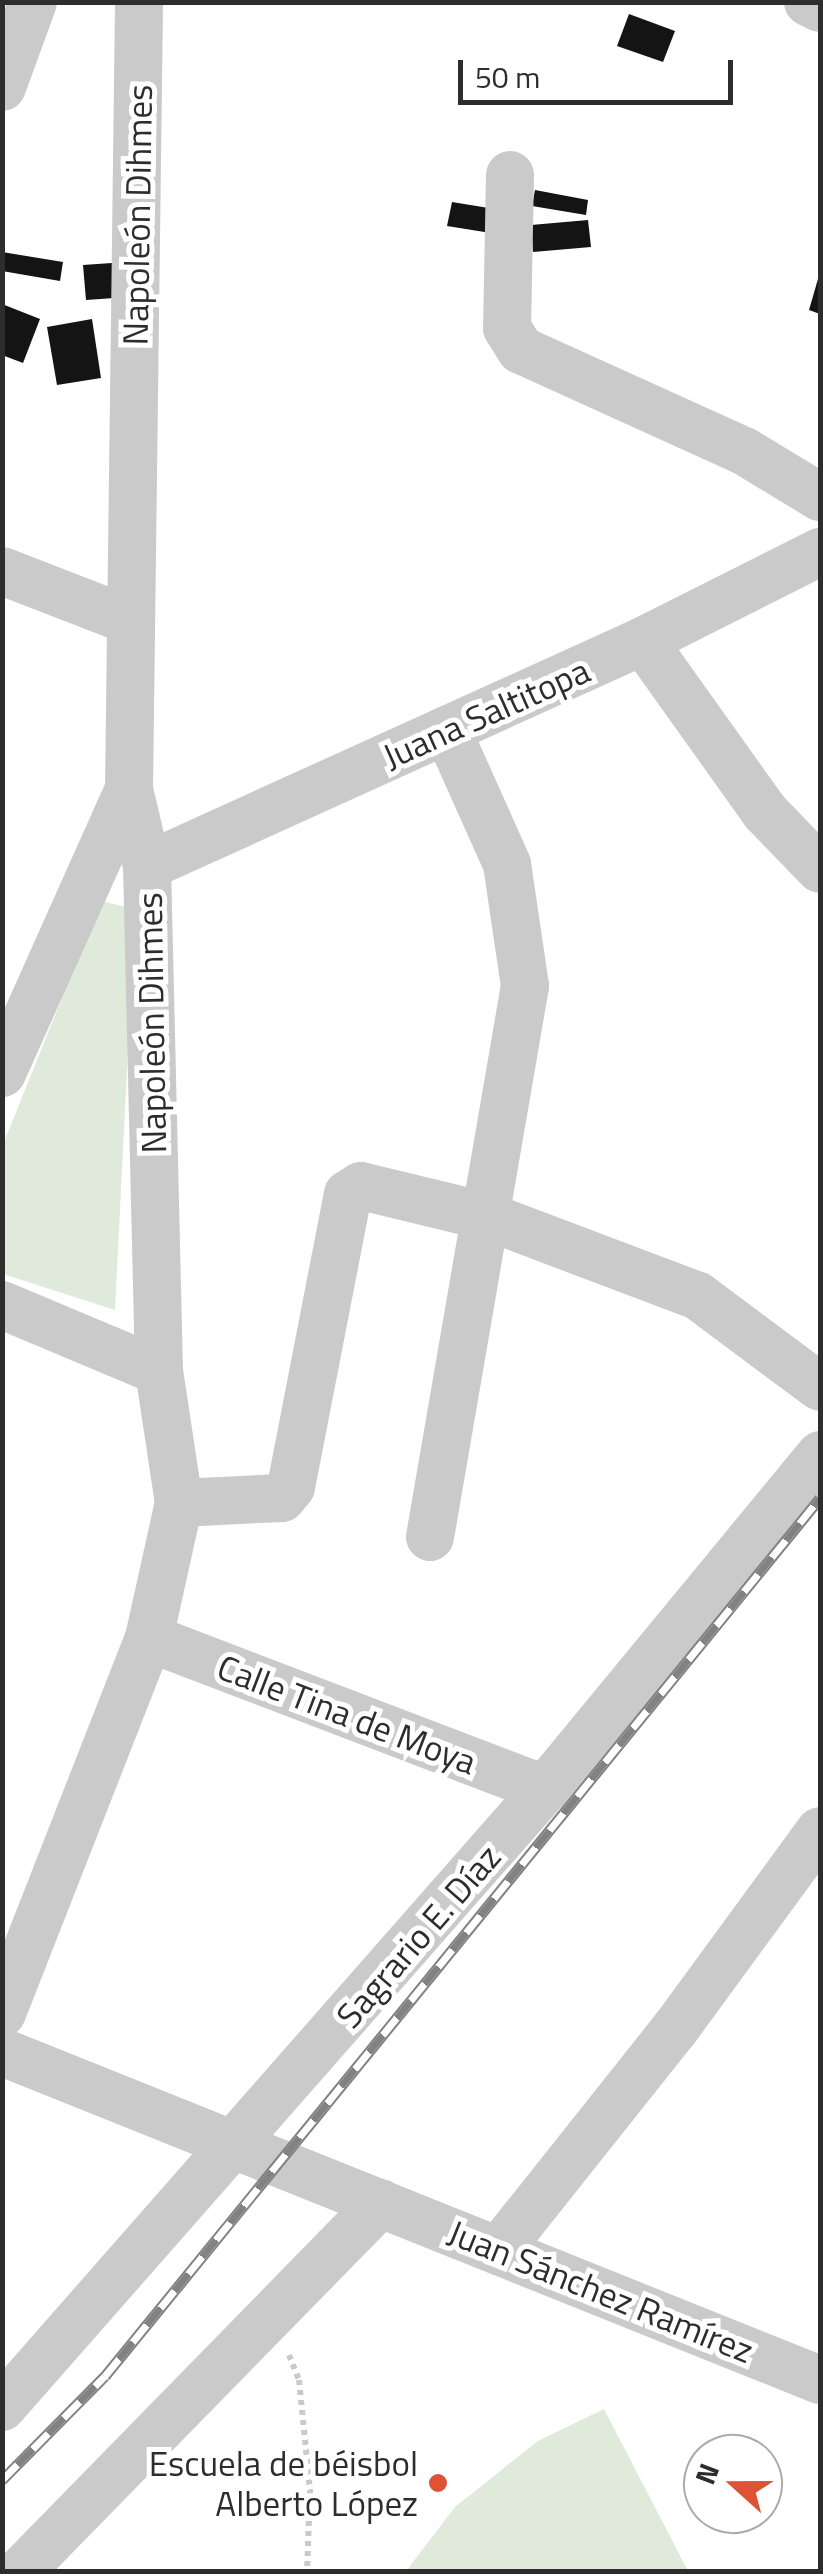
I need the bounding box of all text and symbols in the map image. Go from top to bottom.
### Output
scale bar [463,40,738,102]
text: 50 m [475,54,540,100]
street label: Napoleón Dihmes [114,84,160,346]
street label: Juana Saltitopa [376,649,596,777]
street label: Napoleón Dihmes [128,892,174,1154]
street label: Calle Tina de Moya [212,1645,482,1783]
street label: Sagrario E. Díaz [327,1836,509,2036]
street label: Juan Sánchez Ramírez [443,2211,759,2371]
north arrow [683,2434,783,2534]
place label: Escuela de béisbol Alberto López [149,2442,418,2524]
text: N [683,2457,730,2491]
marker: Escuela de béisbol Alberto López [427,2472,449,2494]

